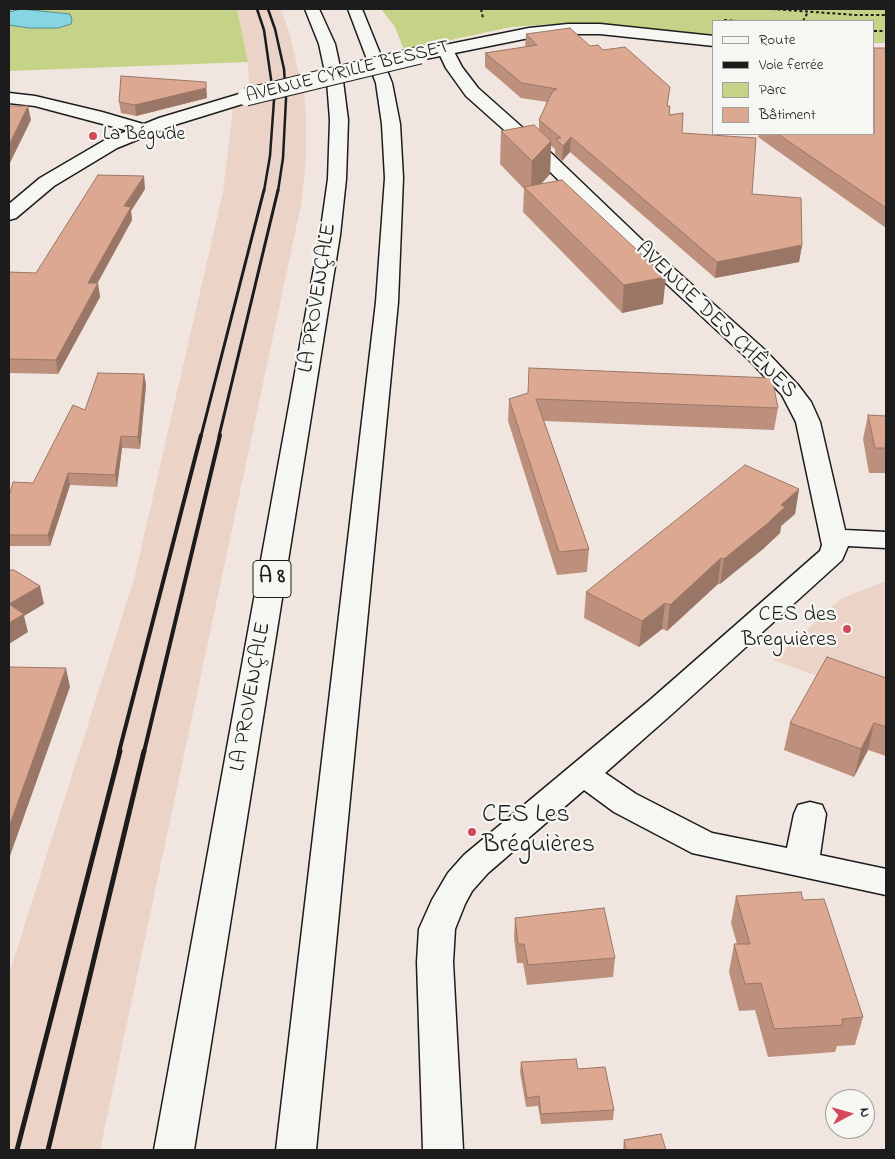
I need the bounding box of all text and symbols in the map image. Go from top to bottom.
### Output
legend [712,20,875,135]
text: Route [759,29,795,51]
street label: AVENUE CYRILLE BESSET [244,37,452,109]
text: Voie ferrée [759,54,823,76]
text: Parc [759,79,786,101]
text: Bâtiment [759,104,816,126]
place label: La Bégude [103,125,185,147]
marker: La Bégude [87,130,99,142]
street label: LA PROVENÇALE [294,221,344,375]
street label: AVENUE DES CHÊNES [629,237,801,405]
road number: A 8 [253,560,291,598]
place label: CES des Breguières [741,603,837,654]
street label: LA PROVENÇALE [226,620,278,774]
marker: CES des Breguières [841,623,853,635]
place label: CES Les Bréguières [482,801,595,862]
marker: CES Les Bréguières [466,826,478,838]
north arrow [825,1089,875,1139]
text: N [853,1107,875,1118]

